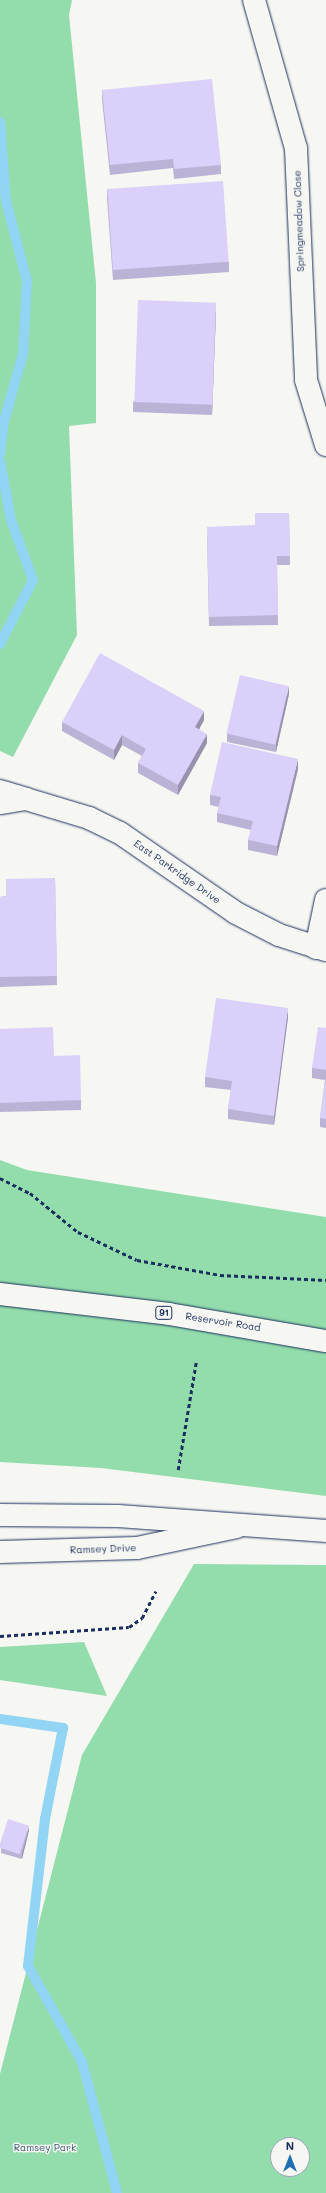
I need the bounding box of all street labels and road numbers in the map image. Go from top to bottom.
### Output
street label: Springmeadow Close [291,170,307,272]
street label: East Parkridge Drive [131,838,223,906]
road number: 91 [155,1306,173,1320]
street label: Reservoir Road [184,1310,262,1334]
street label: Ramsey Drive [70,1542,136,1556]

